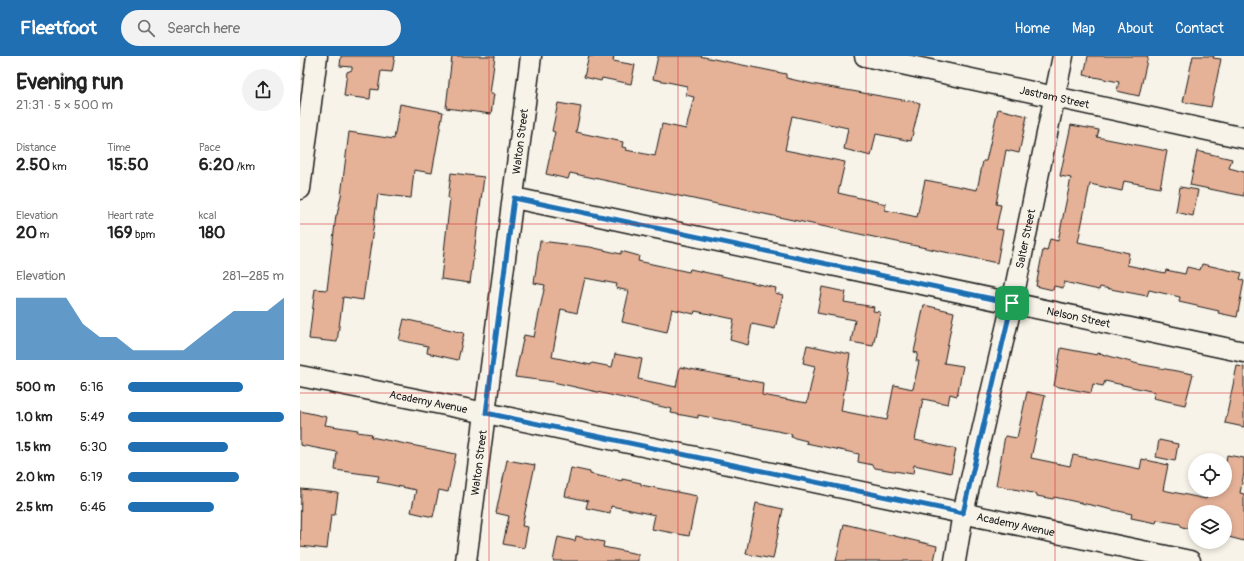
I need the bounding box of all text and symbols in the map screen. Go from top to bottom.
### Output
search box [121,10,401,46]
text: Fleetfoot [20,16,97,40]
icon: search [135,17,157,39]
text: Search here [167,19,240,38]
text: Home [1015,20,1050,37]
text: Map [1072,20,1095,37]
text: About [1117,20,1153,37]
text: Contact [1175,20,1224,37]
text: Evening run [16,68,124,96]
button: share [242,69,284,111]
street label: Jastram Street [1018,84,1091,111]
text: 21:31 · 5 × 500 m [16,97,113,113]
street label: Walton Street [510,107,531,175]
text: Distance [16,141,56,154]
text: Time [107,141,130,154]
text: Pace [199,141,220,154]
text: 2.50 [16,154,50,175]
text: 15:50 [107,154,149,175]
text: 6:20 [199,154,234,175]
text: km [50,160,67,173]
text: /km [234,160,255,173]
street label: Salter Street [1013,207,1038,270]
text: Elevation [16,209,58,222]
text: Heart rate [107,209,154,222]
text: kcal [199,209,217,222]
text: 20 [16,222,37,243]
text: 169 [107,222,133,243]
text: 180 [199,222,225,243]
text: m [37,228,49,241]
text: bpm [133,228,155,241]
text: Elevation [16,268,66,284]
text: 281–285 m [222,268,284,284]
pin [995,286,1029,320]
icon: arrive [1001,292,1023,314]
street label: Nelson Street [1045,305,1112,331]
text: 500 m [16,379,55,395]
text: 6:16 [80,379,104,395]
street label: Academy Avenue [388,388,469,416]
text: 1.0 km [16,409,53,425]
text: 5:49 [80,409,105,425]
street label: Walton Street [468,429,490,496]
text: 1.5 km [16,439,51,455]
text: 6:30 [80,439,107,455]
map controls [1188,453,1232,549]
button: locate [1188,453,1232,497]
text: 2.0 km [16,469,55,485]
text: 6:19 [80,469,103,485]
text: 2.5 km [16,499,53,515]
text: 6:46 [80,499,106,515]
button: layers [1188,505,1232,549]
street label: Academy Avenue [975,510,1056,540]

